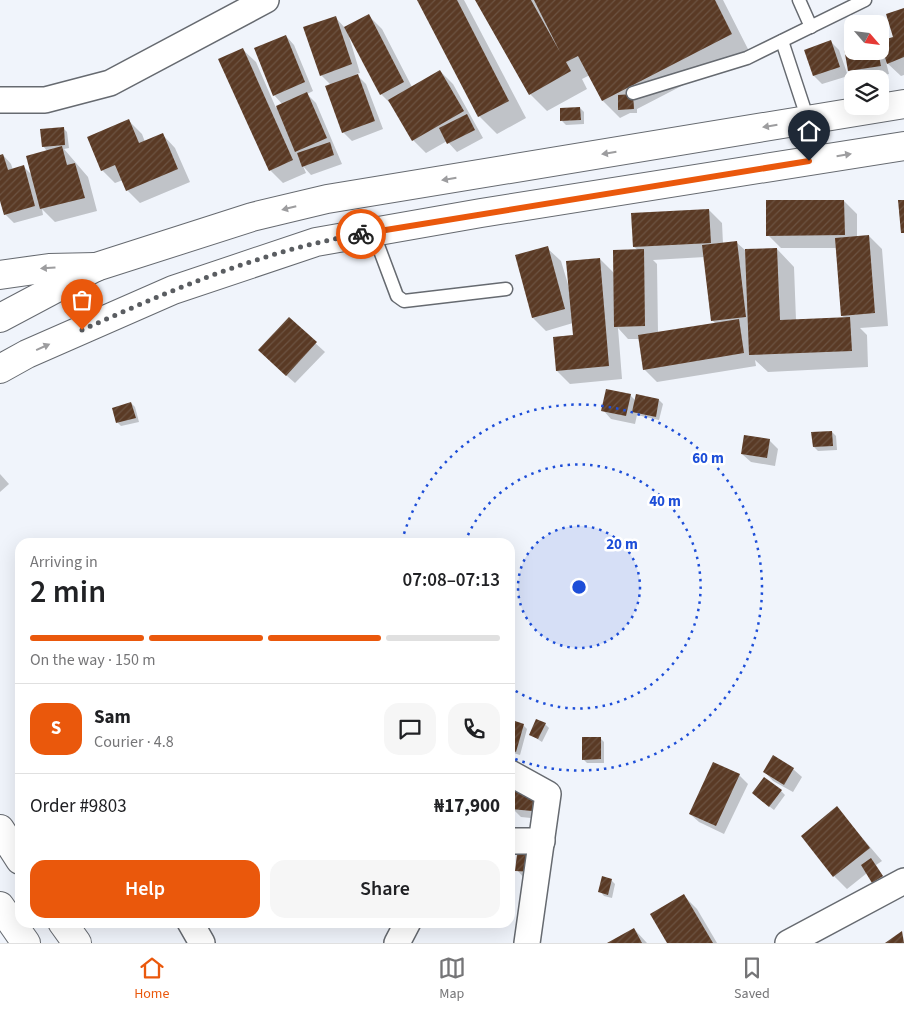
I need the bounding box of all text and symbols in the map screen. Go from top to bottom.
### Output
north arrow [844,15,889,60]
map controls [844,15,889,115]
button: layers [844,70,889,115]
pin [788,110,830,161]
icon: home [795,117,823,145]
one-way arrow [761,123,777,131]
one-way arrow [601,149,617,157]
one-way arrow [836,151,852,159]
one-way arrow [441,175,457,183]
one-way arrow [282,204,297,212]
courier [336,209,386,259]
icon: bike [347,220,375,248]
one-way arrow [39,264,55,272]
pin [61,279,103,330]
icon: bag [68,286,96,314]
one-way arrow [36,342,50,350]
text: 60 m [692,448,724,469]
text: 40 m [649,491,681,512]
text: 20 m [606,534,638,555]
text: Arriving in [30,551,98,573]
text: 07:08–07:13 [402,567,500,594]
text: 2 min [30,569,106,615]
centre of rings [570,578,588,596]
text: On the way · 150 m [30,649,155,671]
button: chat [384,703,436,755]
button: phone [448,703,500,755]
text: Sam [94,704,131,731]
text: S [51,715,61,742]
text: Courier · 4.8 [94,731,174,753]
text: Order #9803 [30,793,127,820]
text: ₦17,900 [434,793,500,820]
button: Help [30,860,260,918]
button: Share [270,860,500,918]
tab: Home [134,954,169,1004]
tab: Map [438,954,466,1004]
tab: Saved [734,954,770,1004]

